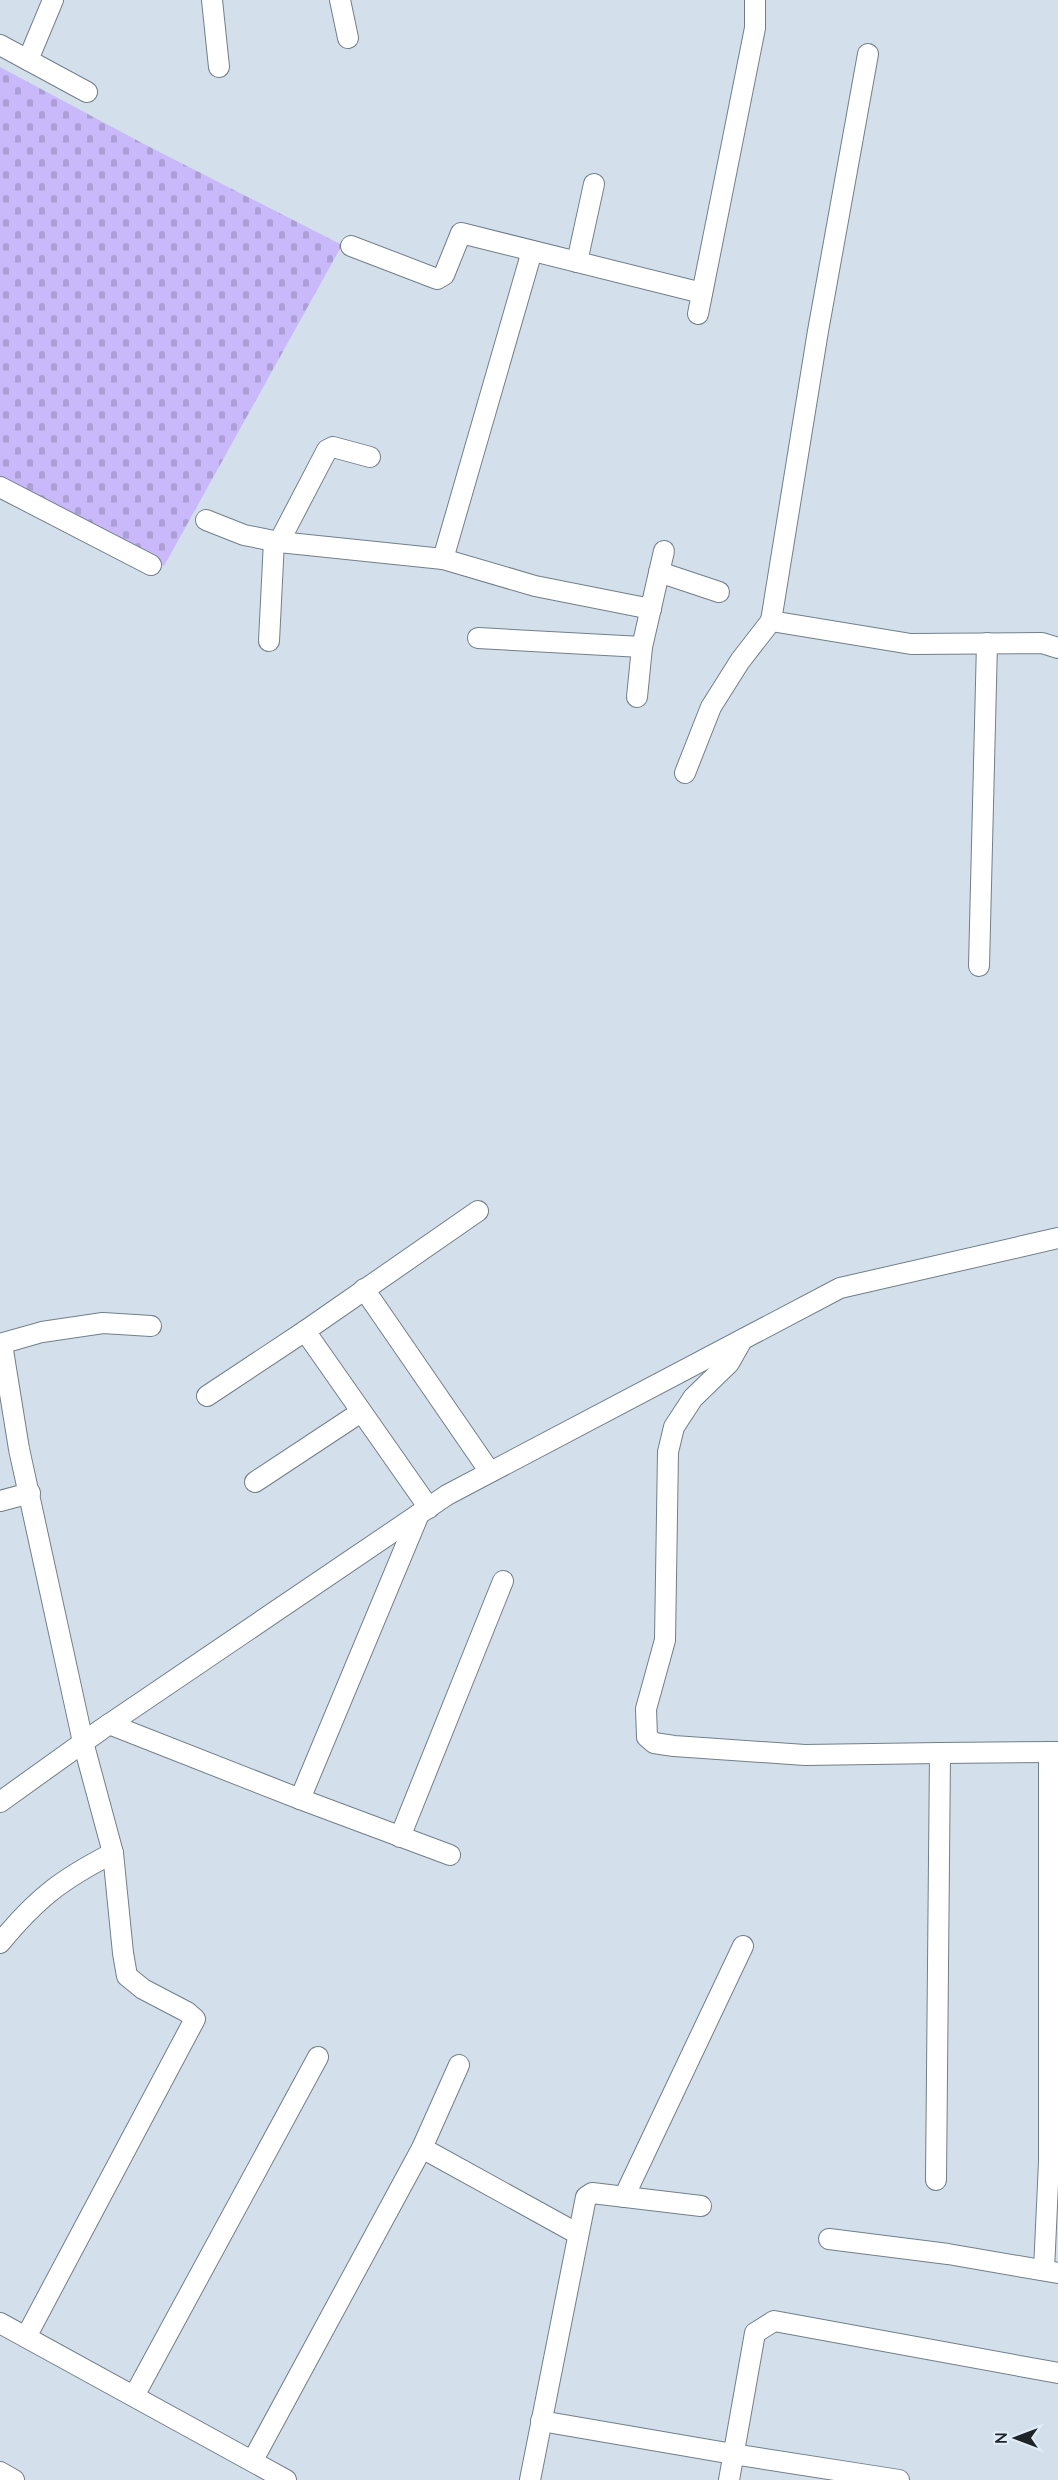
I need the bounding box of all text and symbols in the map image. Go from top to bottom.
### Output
north arrow [986,2408,1046,2468]
text: N [991,2432,1011,2444]

